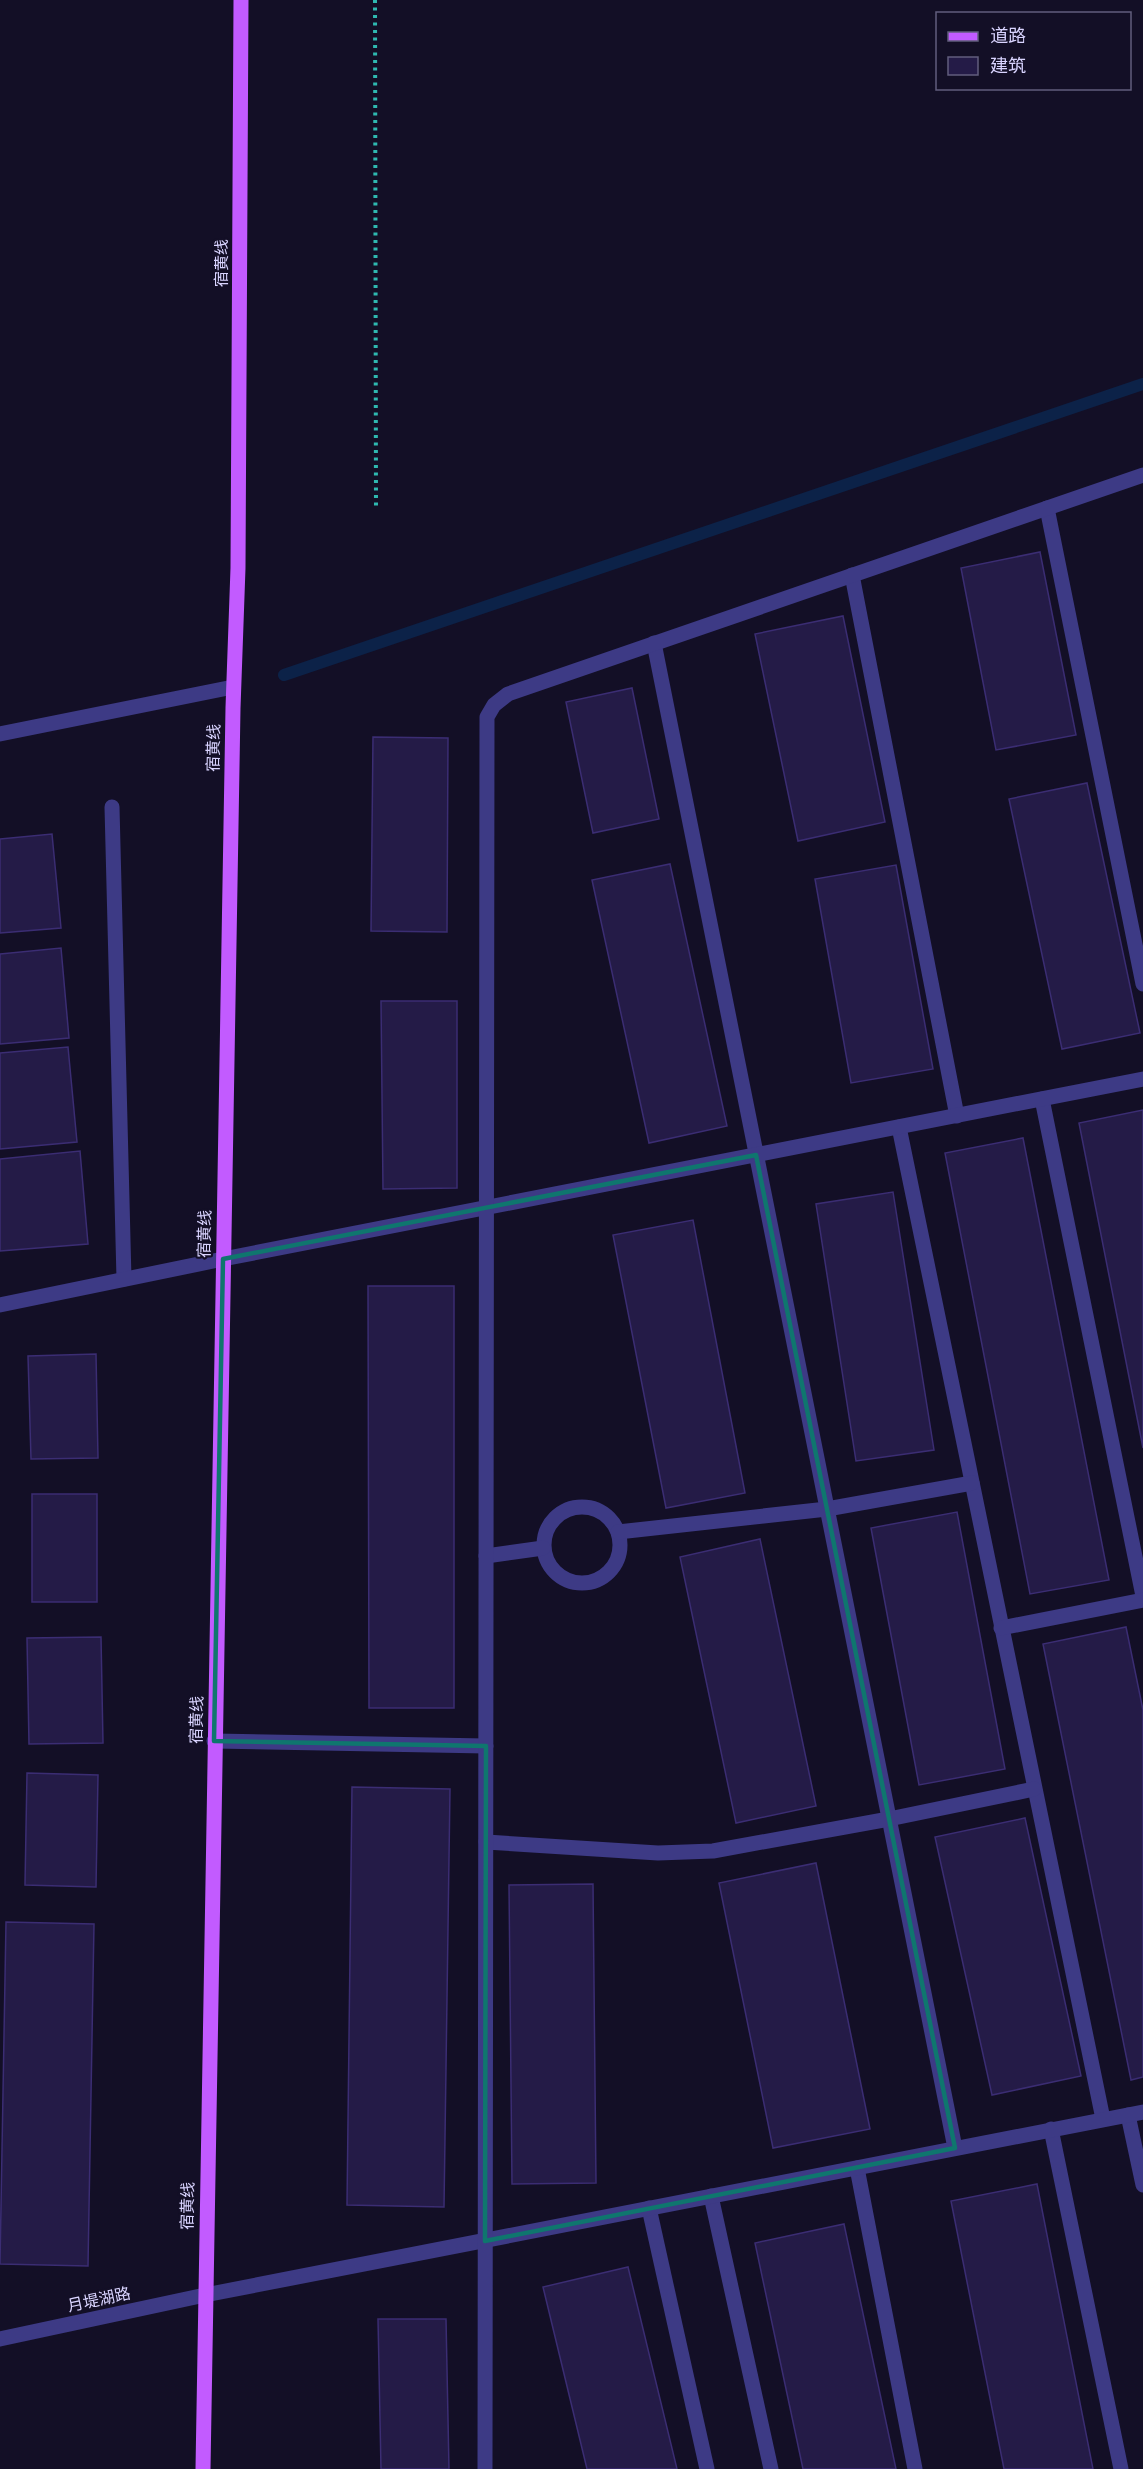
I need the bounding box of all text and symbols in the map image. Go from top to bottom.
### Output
legend [936,12,1131,90]
text: 道路 [990,24,1026,49]
text: 建筑 [990,54,1026,79]
street label: 宿黄线 [211,239,233,287]
street label: 宿黄线 [203,724,225,772]
street label: 宿黄线 [194,1210,216,1258]
street label: 宿黄线 [186,1696,208,1744]
street label: 宿黄线 [177,2182,199,2230]
street label: 月堤湖路 [65,2283,133,2317]

